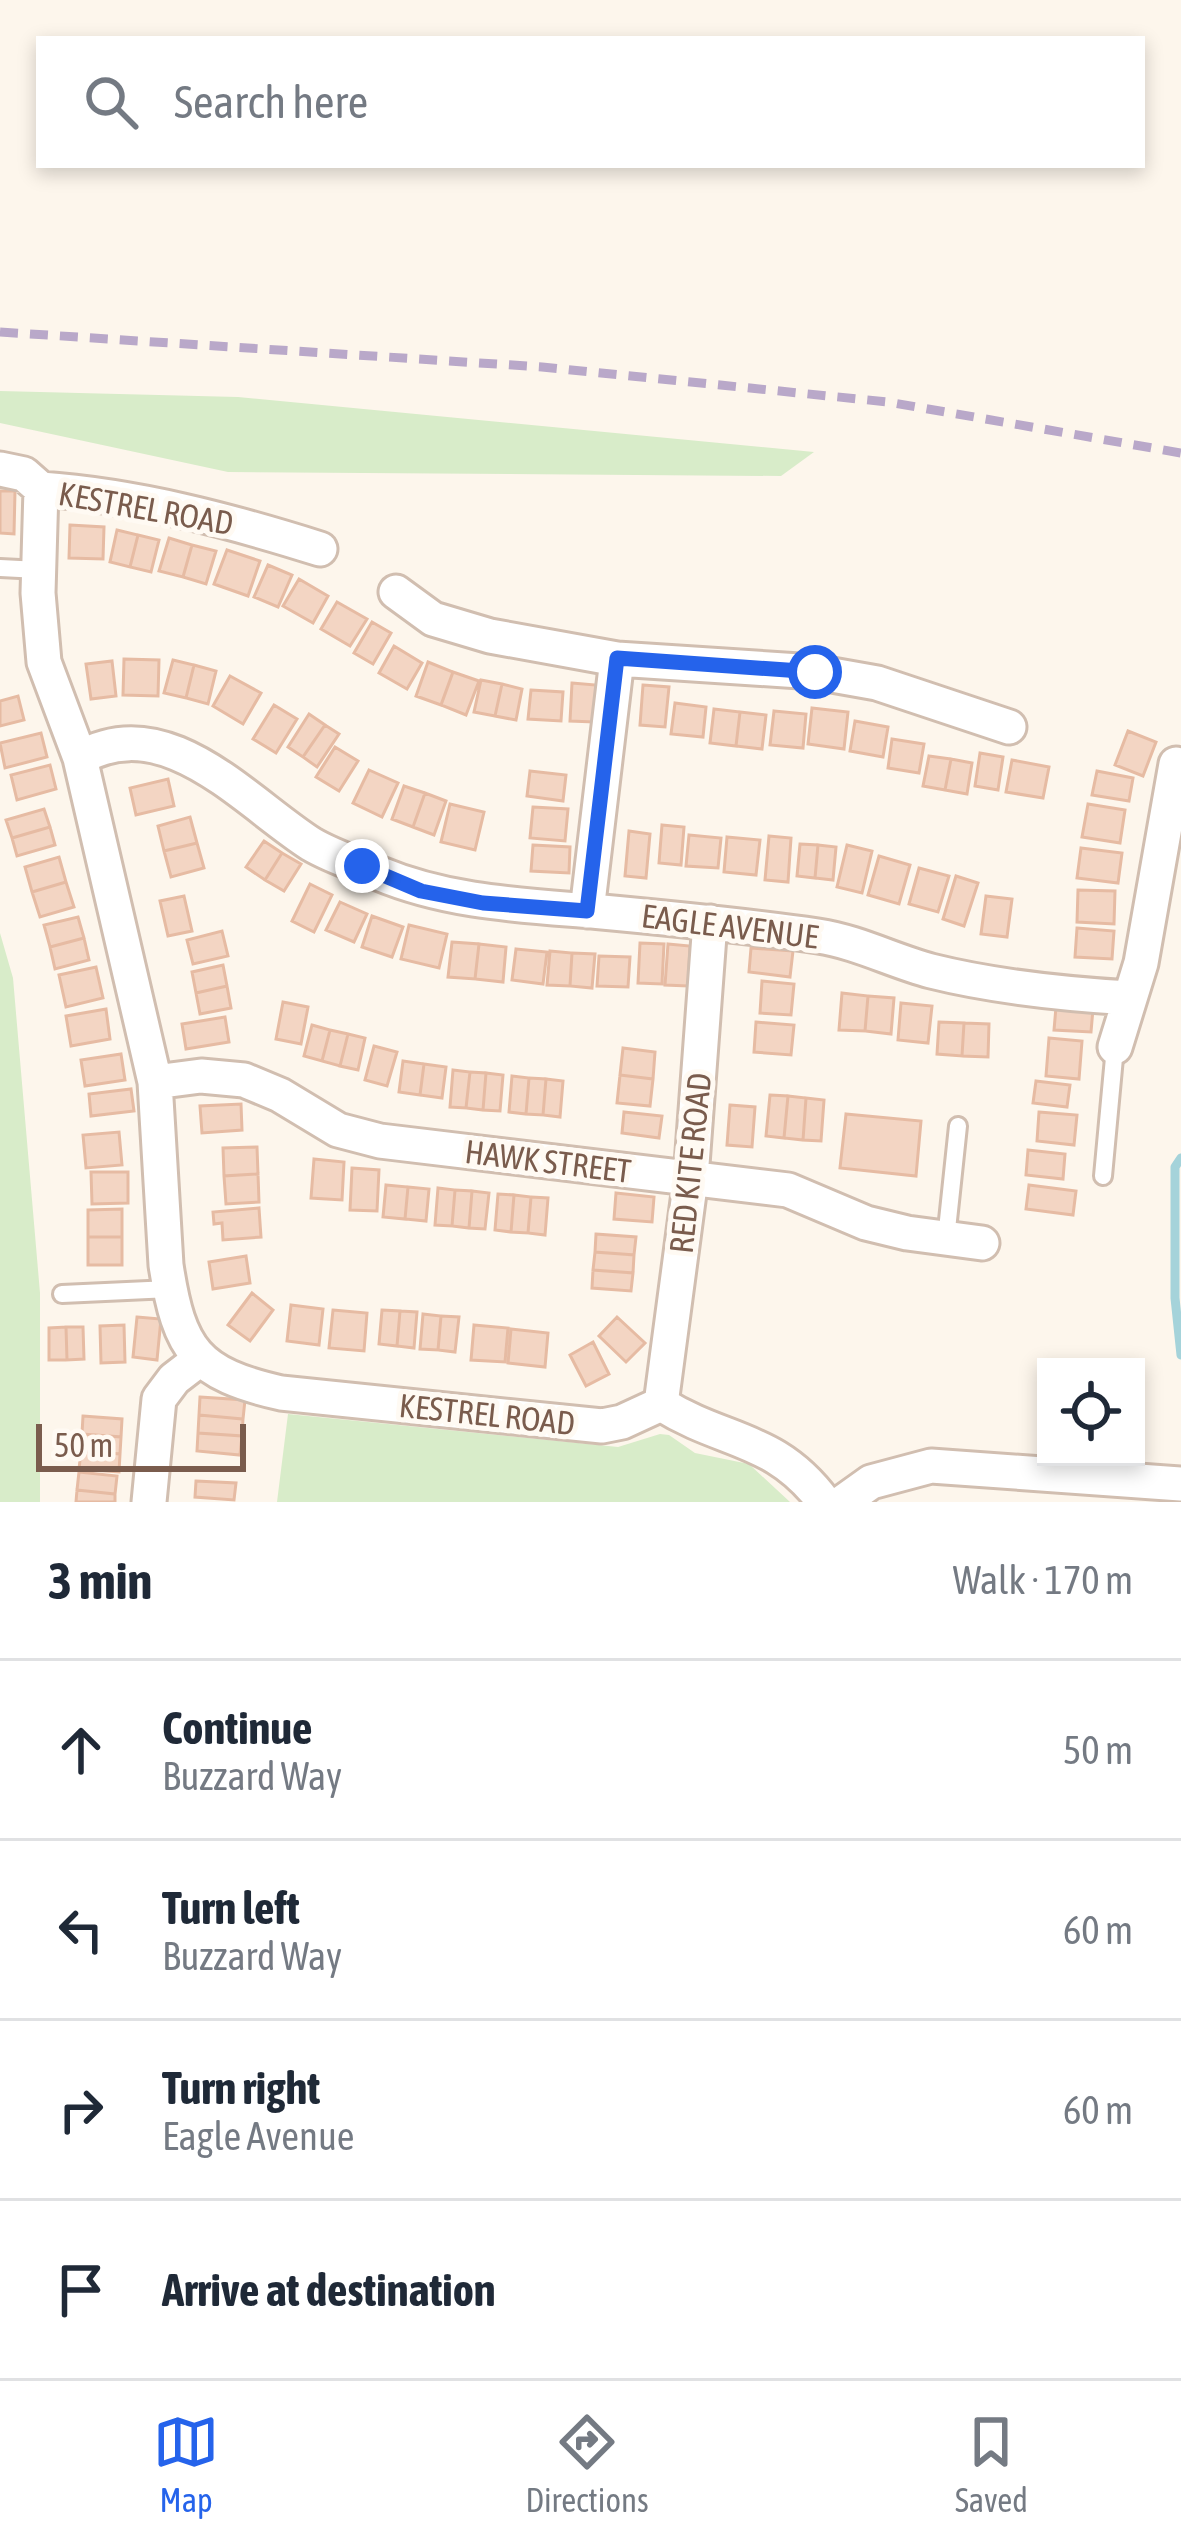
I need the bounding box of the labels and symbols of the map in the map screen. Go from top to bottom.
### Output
street label: KESTREL ROAD [56,474,236,542]
route start [788,645,842,699]
route end [335,839,389,893]
street label: EAGLE AVENUE [639,896,821,956]
street label: RED KITE ROAD [662,1071,718,1255]
street label: HAWK STREET [463,1132,634,1190]
street label: KESTREL ROAD [397,1386,577,1442]
scale bar [36,1418,246,1471]

